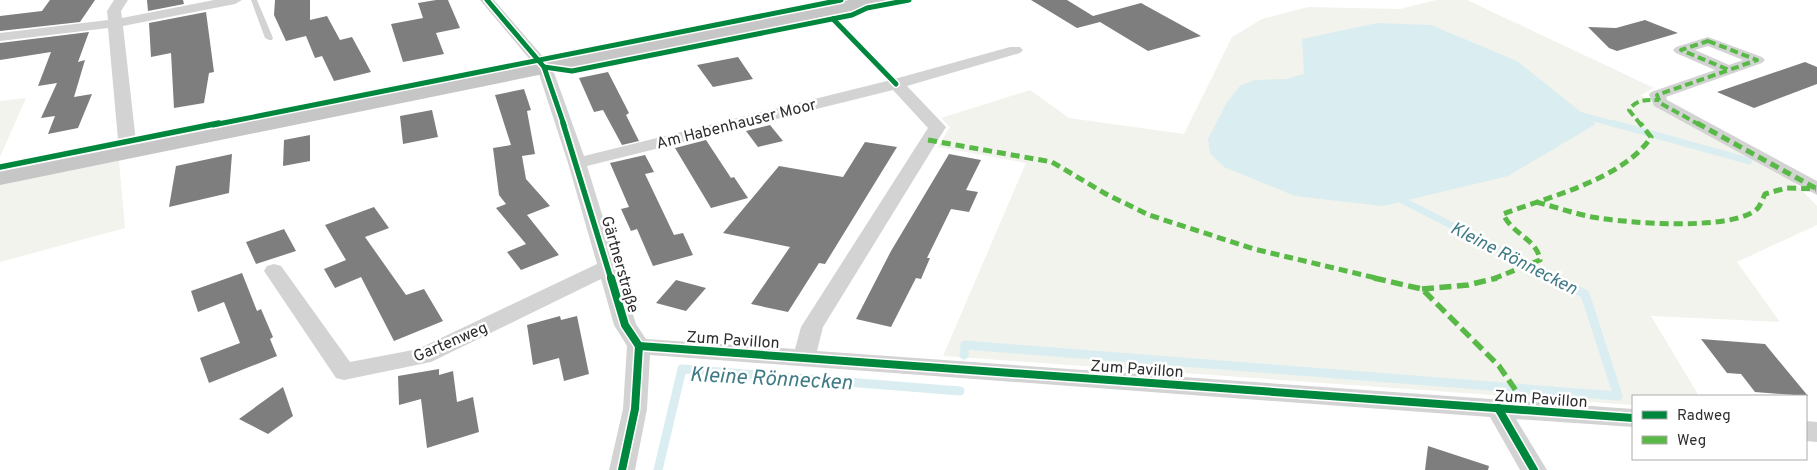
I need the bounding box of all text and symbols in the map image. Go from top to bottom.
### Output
street label: Am Habenhauser Moor [654,95,819,154]
street label: Gärtnerstraße [596,214,642,315]
water label: Kleine Rönnecken [1446,217,1581,301]
street label: Gartenweg [411,318,491,367]
street label: Zum Pavillon [686,328,780,354]
street label: Zum Pavillon [1090,357,1184,383]
water label: Kleine Rönnecken [689,362,853,397]
street label: Zum Pavillon [1494,387,1588,413]
legend [1632,395,1807,460]
text: Radweg [1677,407,1731,426]
text: Weg [1677,432,1706,451]

